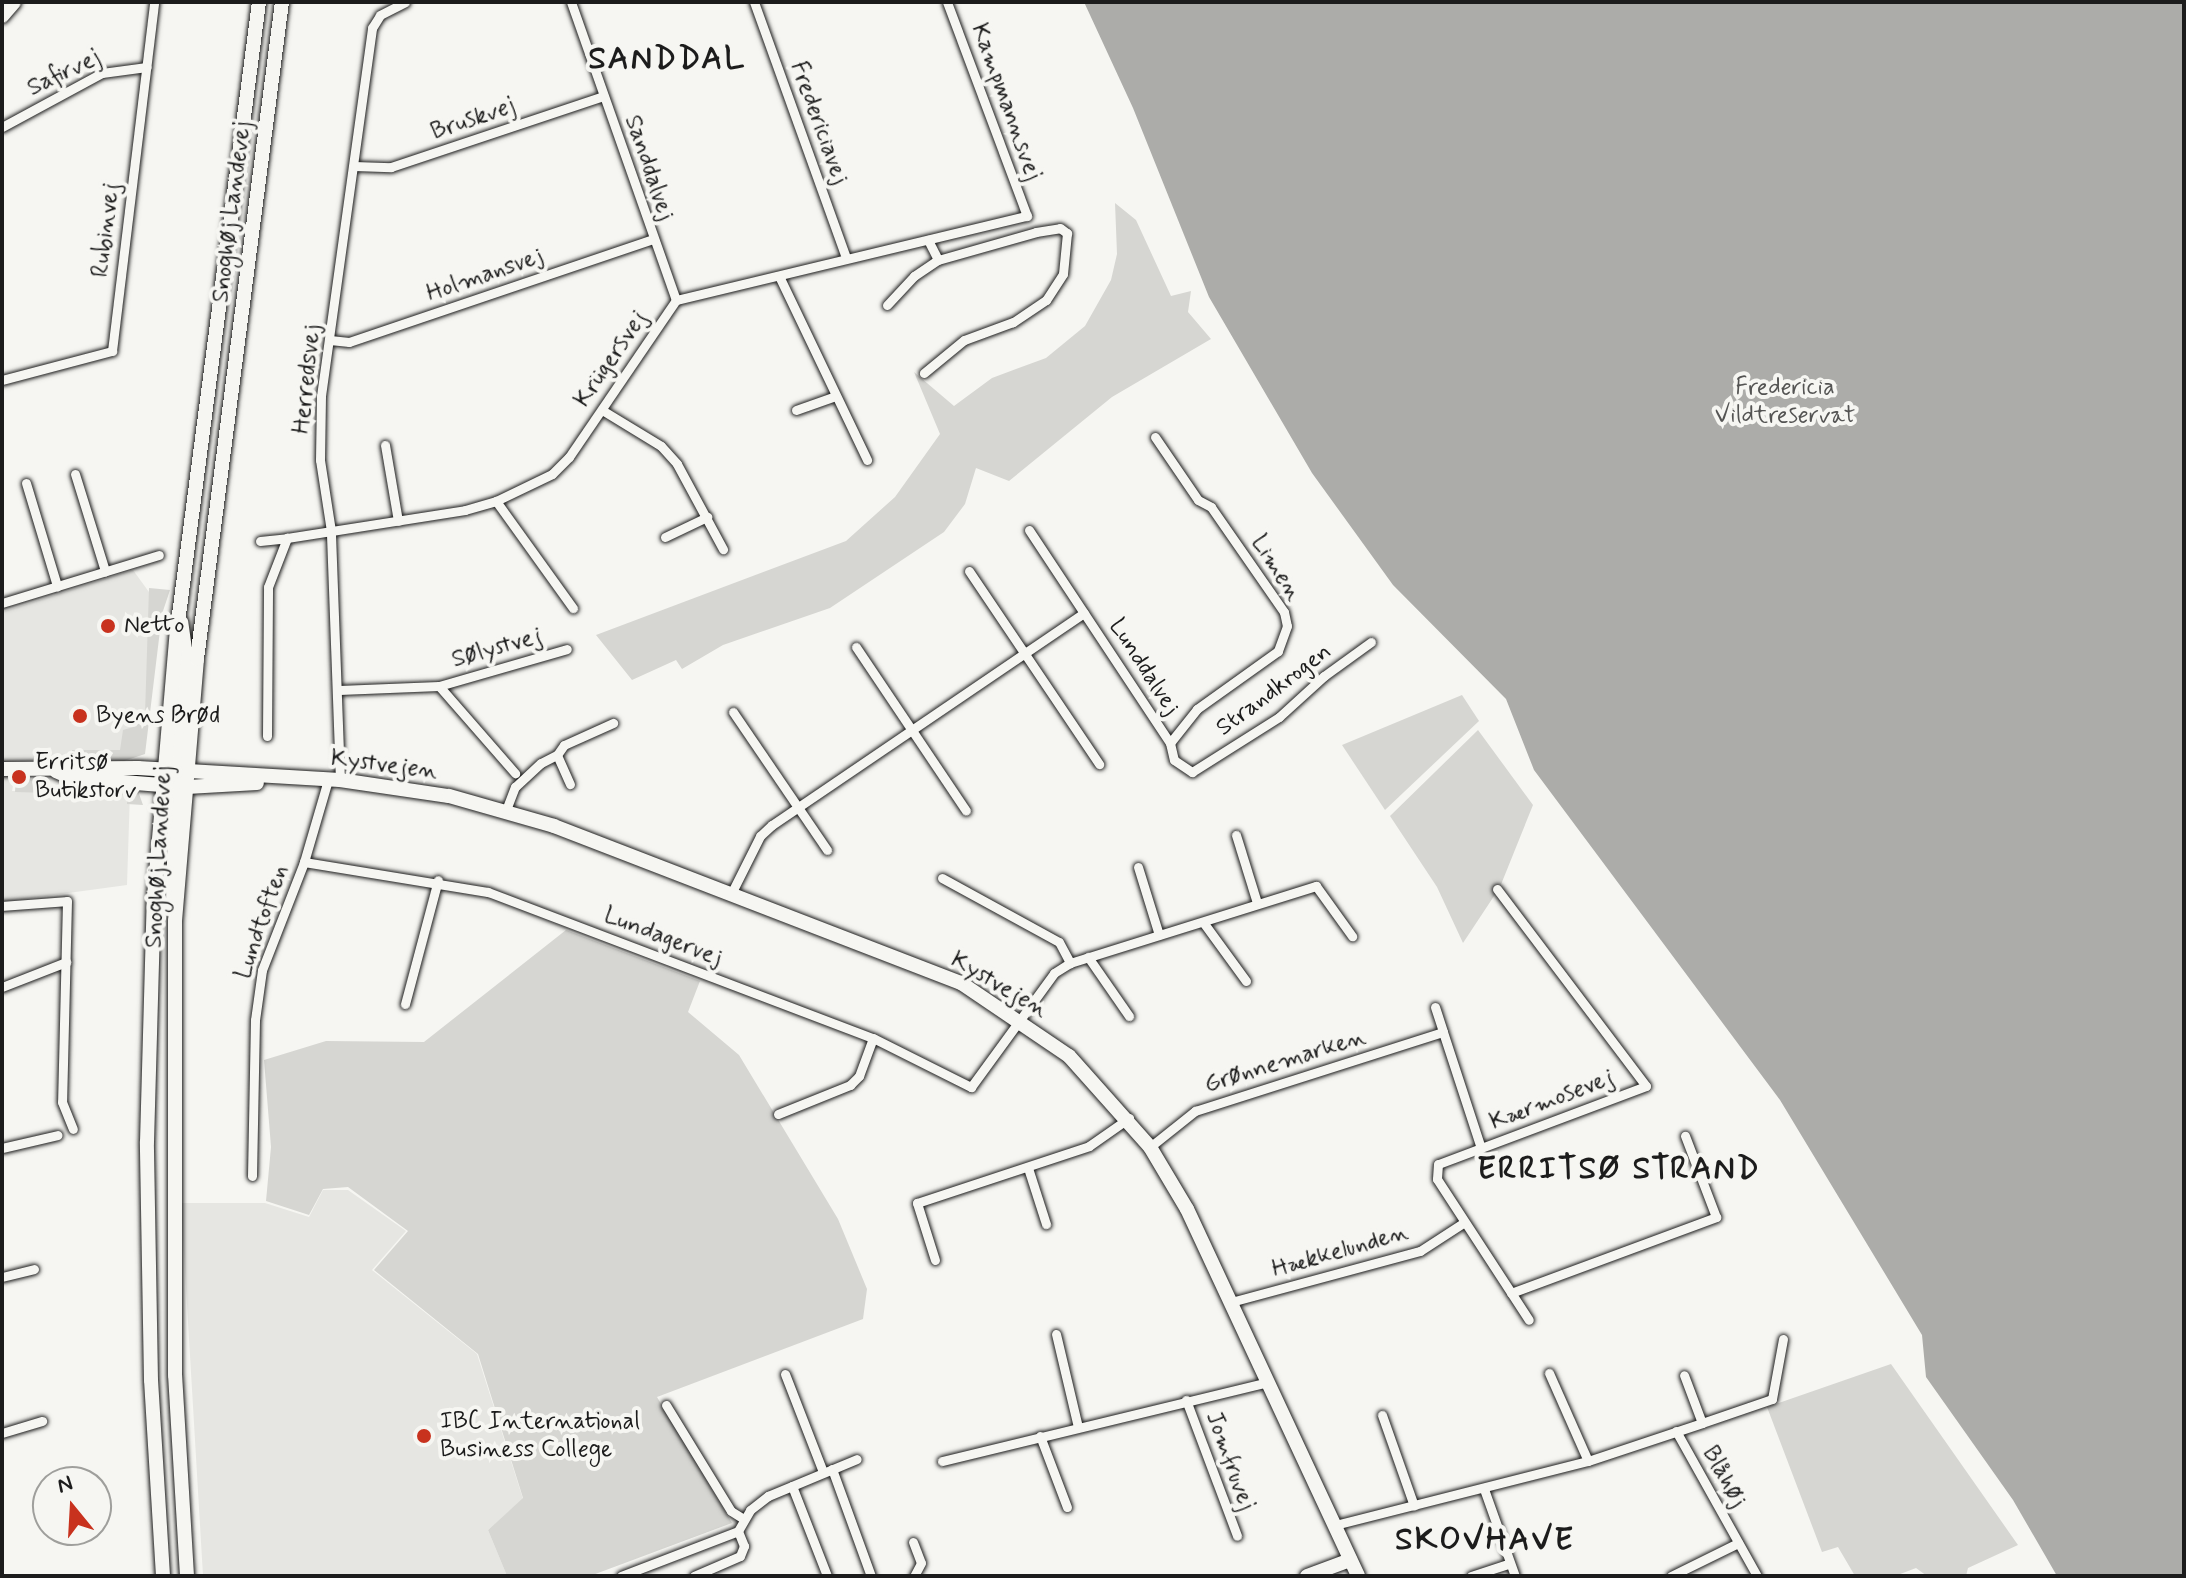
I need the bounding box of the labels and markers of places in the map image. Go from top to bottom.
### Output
place label: Netto [124,612,184,640]
marker: Netto [99,617,117,635]
place label: Byens Brød [96,702,220,730]
marker: Byens Brød [71,707,89,725]
place label: Erritsø Butikstorv [35,749,136,805]
marker: Erritsø Butikstorv [10,768,28,786]
place label: IBC International Business College [440,1408,624,1464]
marker: IBC International Business College [415,1427,433,1445]

